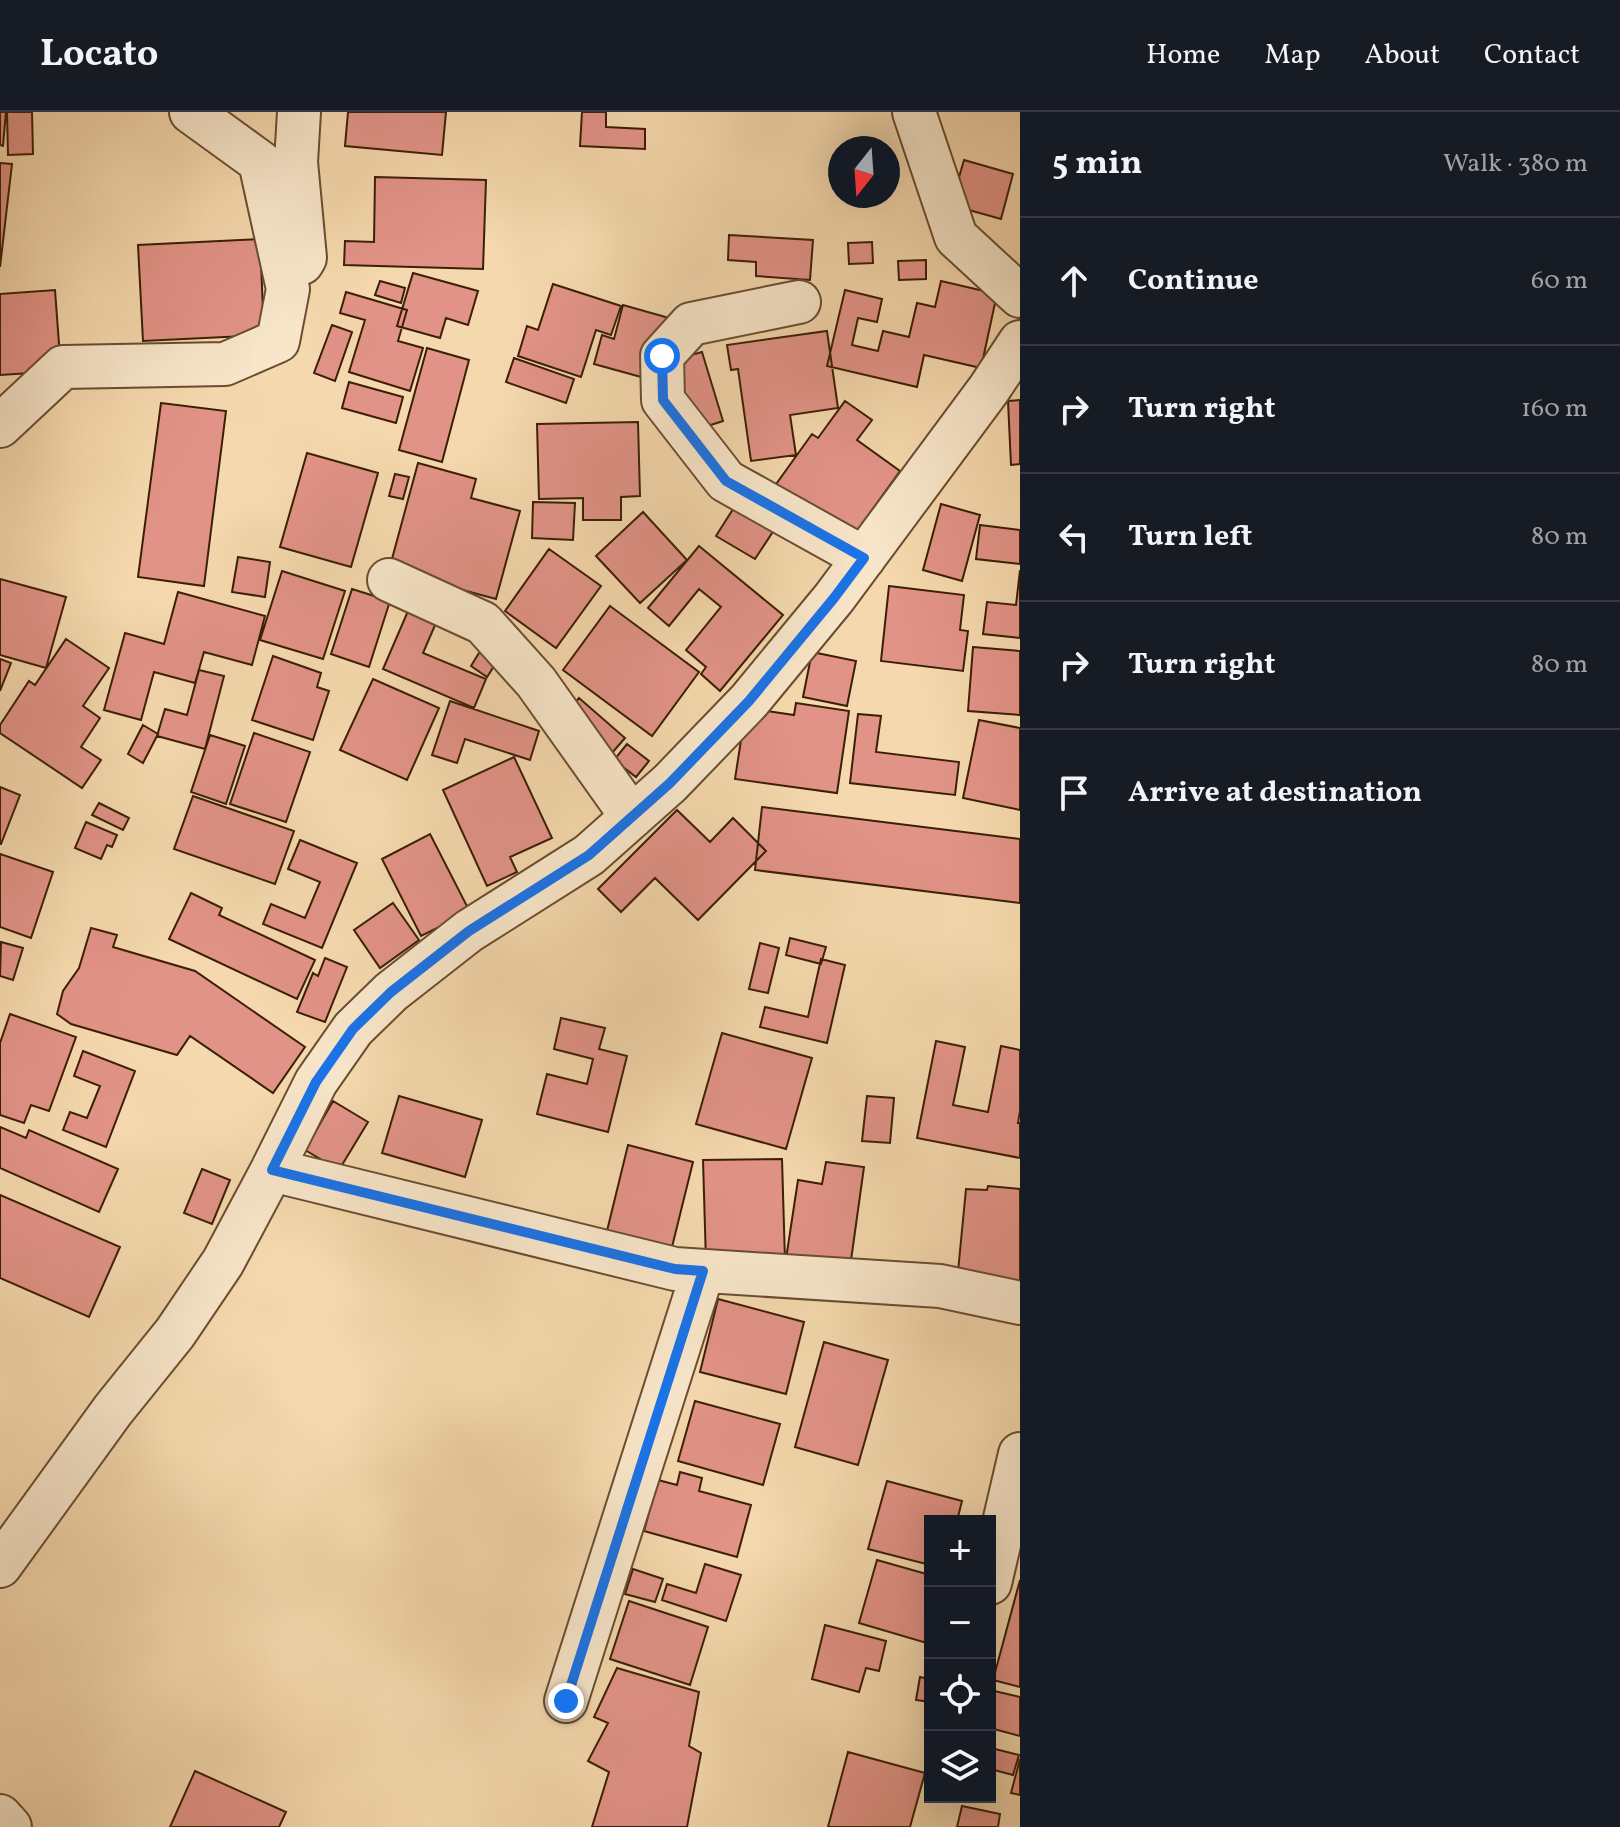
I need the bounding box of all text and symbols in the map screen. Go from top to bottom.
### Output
text: Locato [40,29,158,82]
text: Home [1146,36,1220,75]
text: Map [1264,36,1320,75]
text: About [1364,36,1440,75]
text: Contact [1484,36,1580,75]
north arrow [828,136,900,208]
text: 5 min [1052,141,1142,188]
text: Walk · 380 m [1443,146,1588,182]
icon: ahead [1052,259,1096,303]
text: Continue [1128,260,1259,302]
text: 60 m [1531,263,1588,299]
route start [644,338,680,374]
icon: right [1052,387,1096,431]
text: Turn right [1128,388,1276,430]
text: 160 m [1521,391,1588,427]
icon: left [1052,515,1096,559]
text: Turn left [1128,516,1252,558]
text: 80 m [1531,519,1588,555]
icon: right [1052,643,1096,687]
text: Turn right [1128,644,1276,686]
text: 80 m [1531,647,1588,683]
icon: arrive [1052,771,1096,815]
text: Arrive at destination [1128,772,1422,814]
map controls [924,1515,996,1803]
button: + [924,1515,996,1587]
button: − [924,1587,996,1659]
button: locate [924,1659,996,1731]
route end [548,1683,584,1719]
button: layers [924,1731,996,1803]

